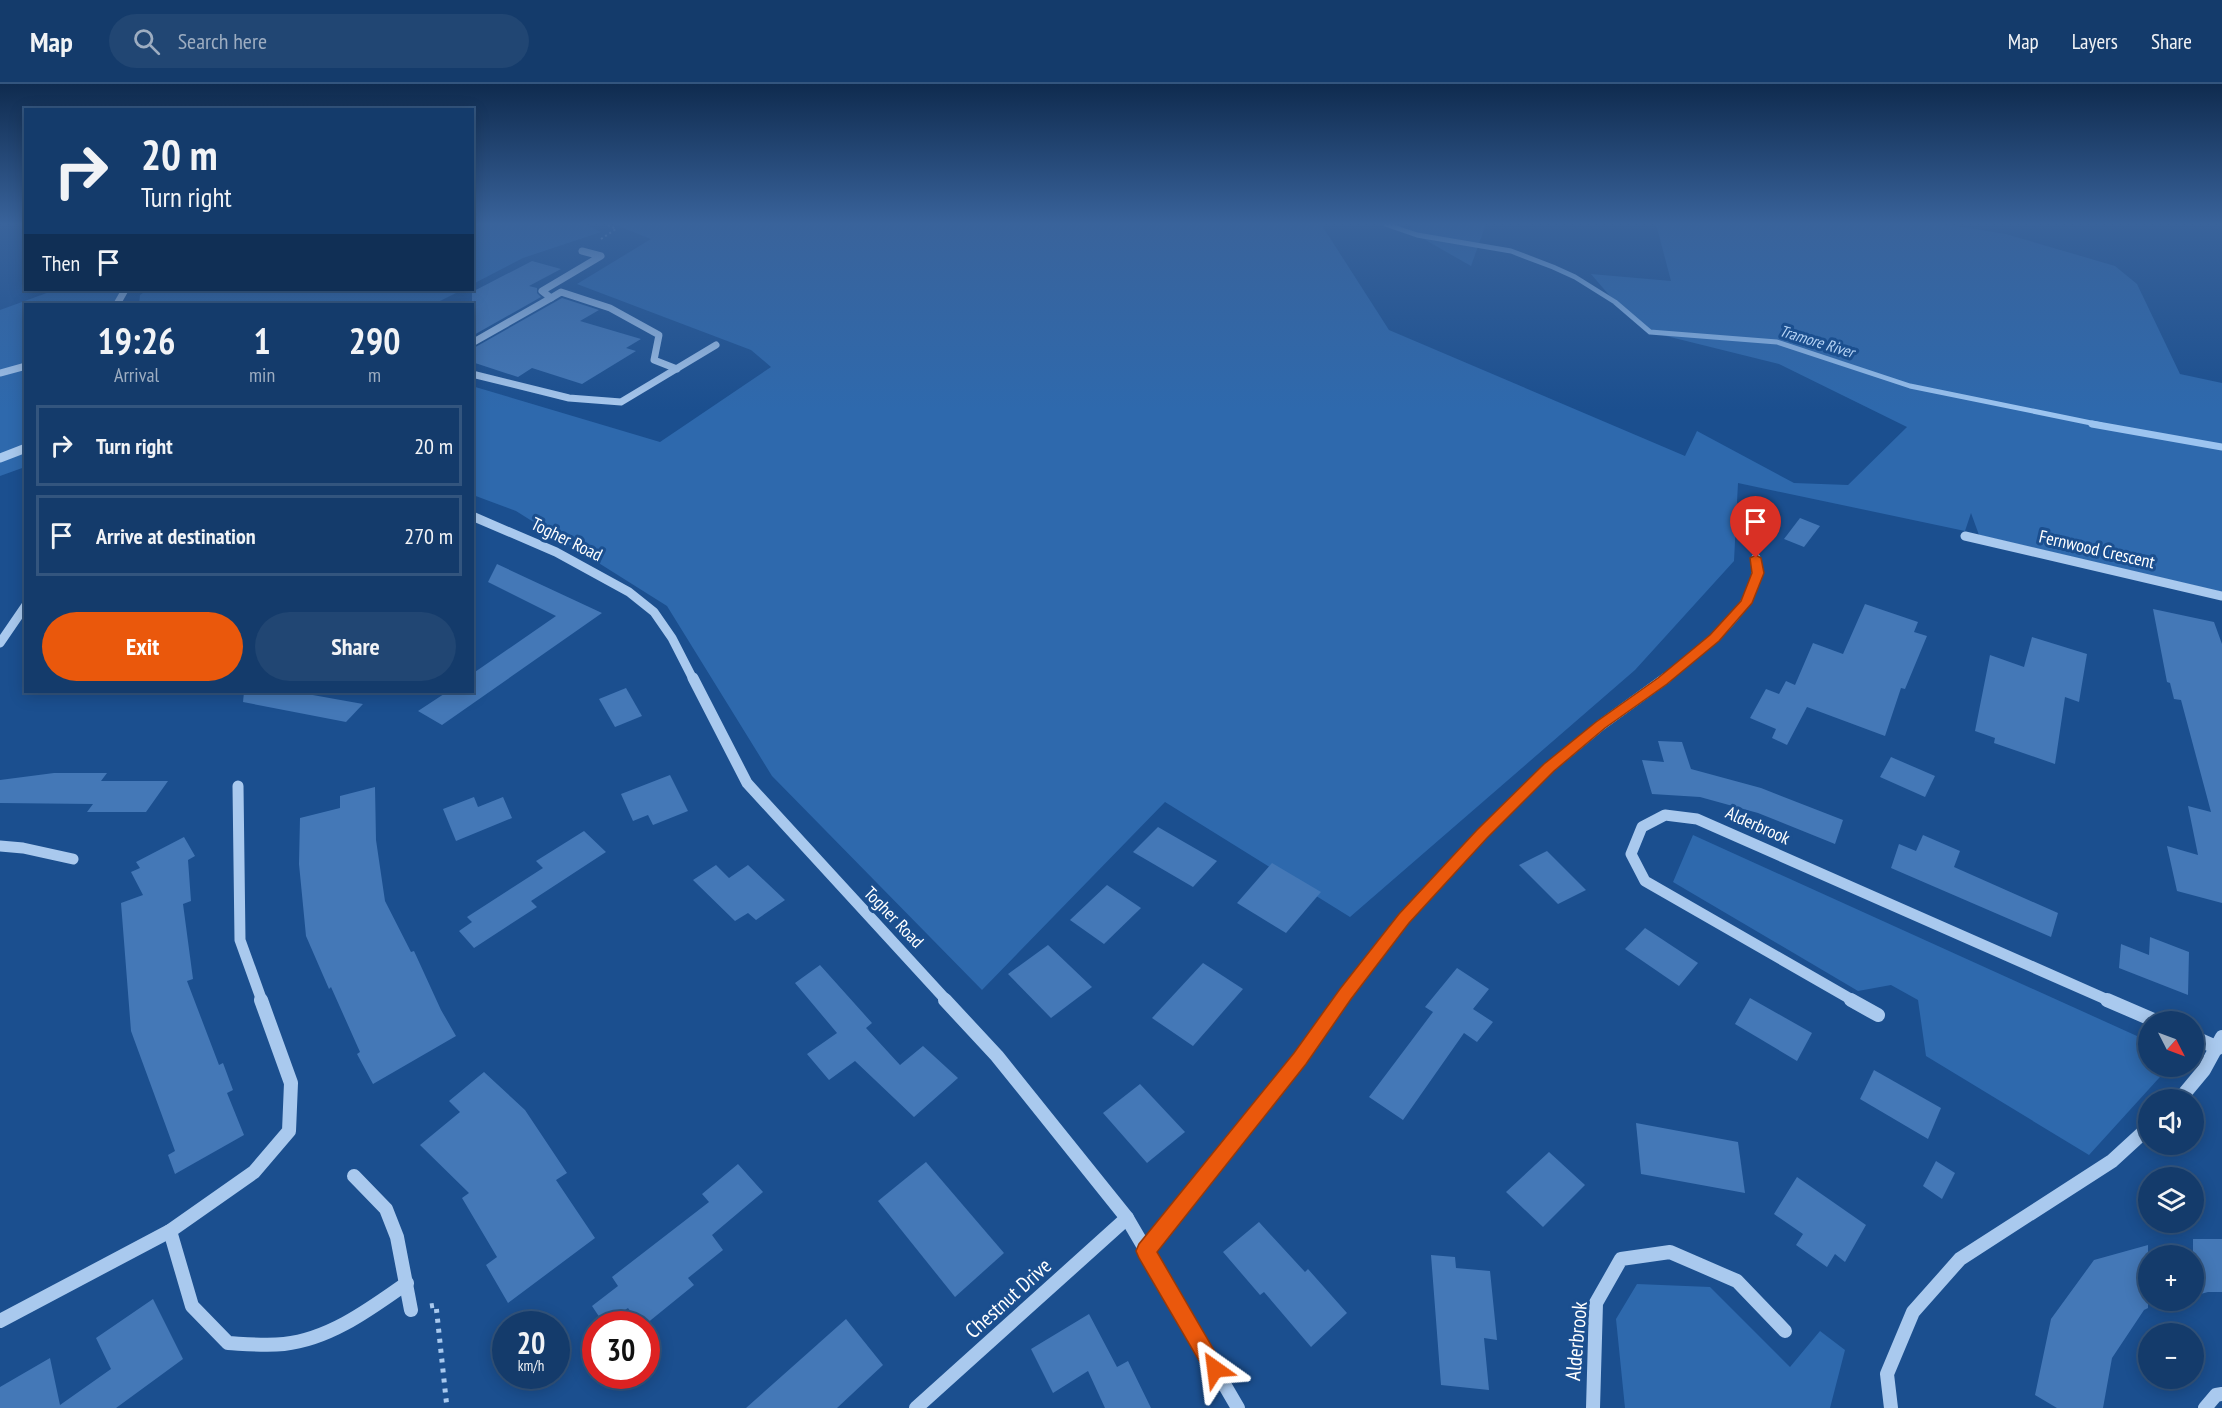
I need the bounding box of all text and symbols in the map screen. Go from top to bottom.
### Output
search box [109,14,529,68]
text: Map [30,23,73,60]
icon: search [130,25,163,58]
text: Search here [178,27,267,55]
text: Map [2008,28,2039,55]
text: Layers [2072,28,2118,55]
text: Share [2151,28,2192,55]
text: 20 m [141,127,218,182]
icon: right [42,132,120,210]
text: Turn right [141,180,232,214]
icon: arrive [92,246,125,279]
text: Then [42,249,80,277]
text: 19:26 [98,317,175,364]
text: 1 [253,317,271,364]
text: 290 [349,317,400,364]
water label: Tramore River [1777,320,1859,363]
text: Arrival [114,362,159,388]
text: min [249,362,275,388]
text: m [368,362,381,388]
icon: right [45,429,78,462]
text: Turn right [96,432,173,460]
text: 20 m [414,432,453,460]
pin [1730,496,1781,558]
icon: arrive [1739,505,1772,538]
street label: Togher Road [528,512,606,566]
icon: arrive [45,519,78,552]
text: Arrive at destination [96,522,256,550]
text: 270 m [404,522,453,550]
street label: Fernwood Crescent [2037,525,2157,574]
button: Exit [42,612,243,681]
button: Share [255,612,456,681]
street label: Alderbrook [1722,801,1794,849]
street label: Togher Road [859,881,929,953]
north arrow [2138,1011,2204,1077]
map controls [2138,1011,2204,1389]
button: sound [2138,1089,2204,1155]
button: layers [2138,1167,2204,1233]
button: + [2138,1245,2204,1311]
street label: Chestnut Drive [959,1252,1057,1344]
street label: Alderbrook [1559,1300,1593,1382]
speed limit sign: 30 [582,1311,660,1389]
text: 20 [517,1323,545,1362]
button: − [2138,1323,2204,1389]
position arrow [1183,1337,1247,1401]
text: km/h [518,1356,544,1375]

